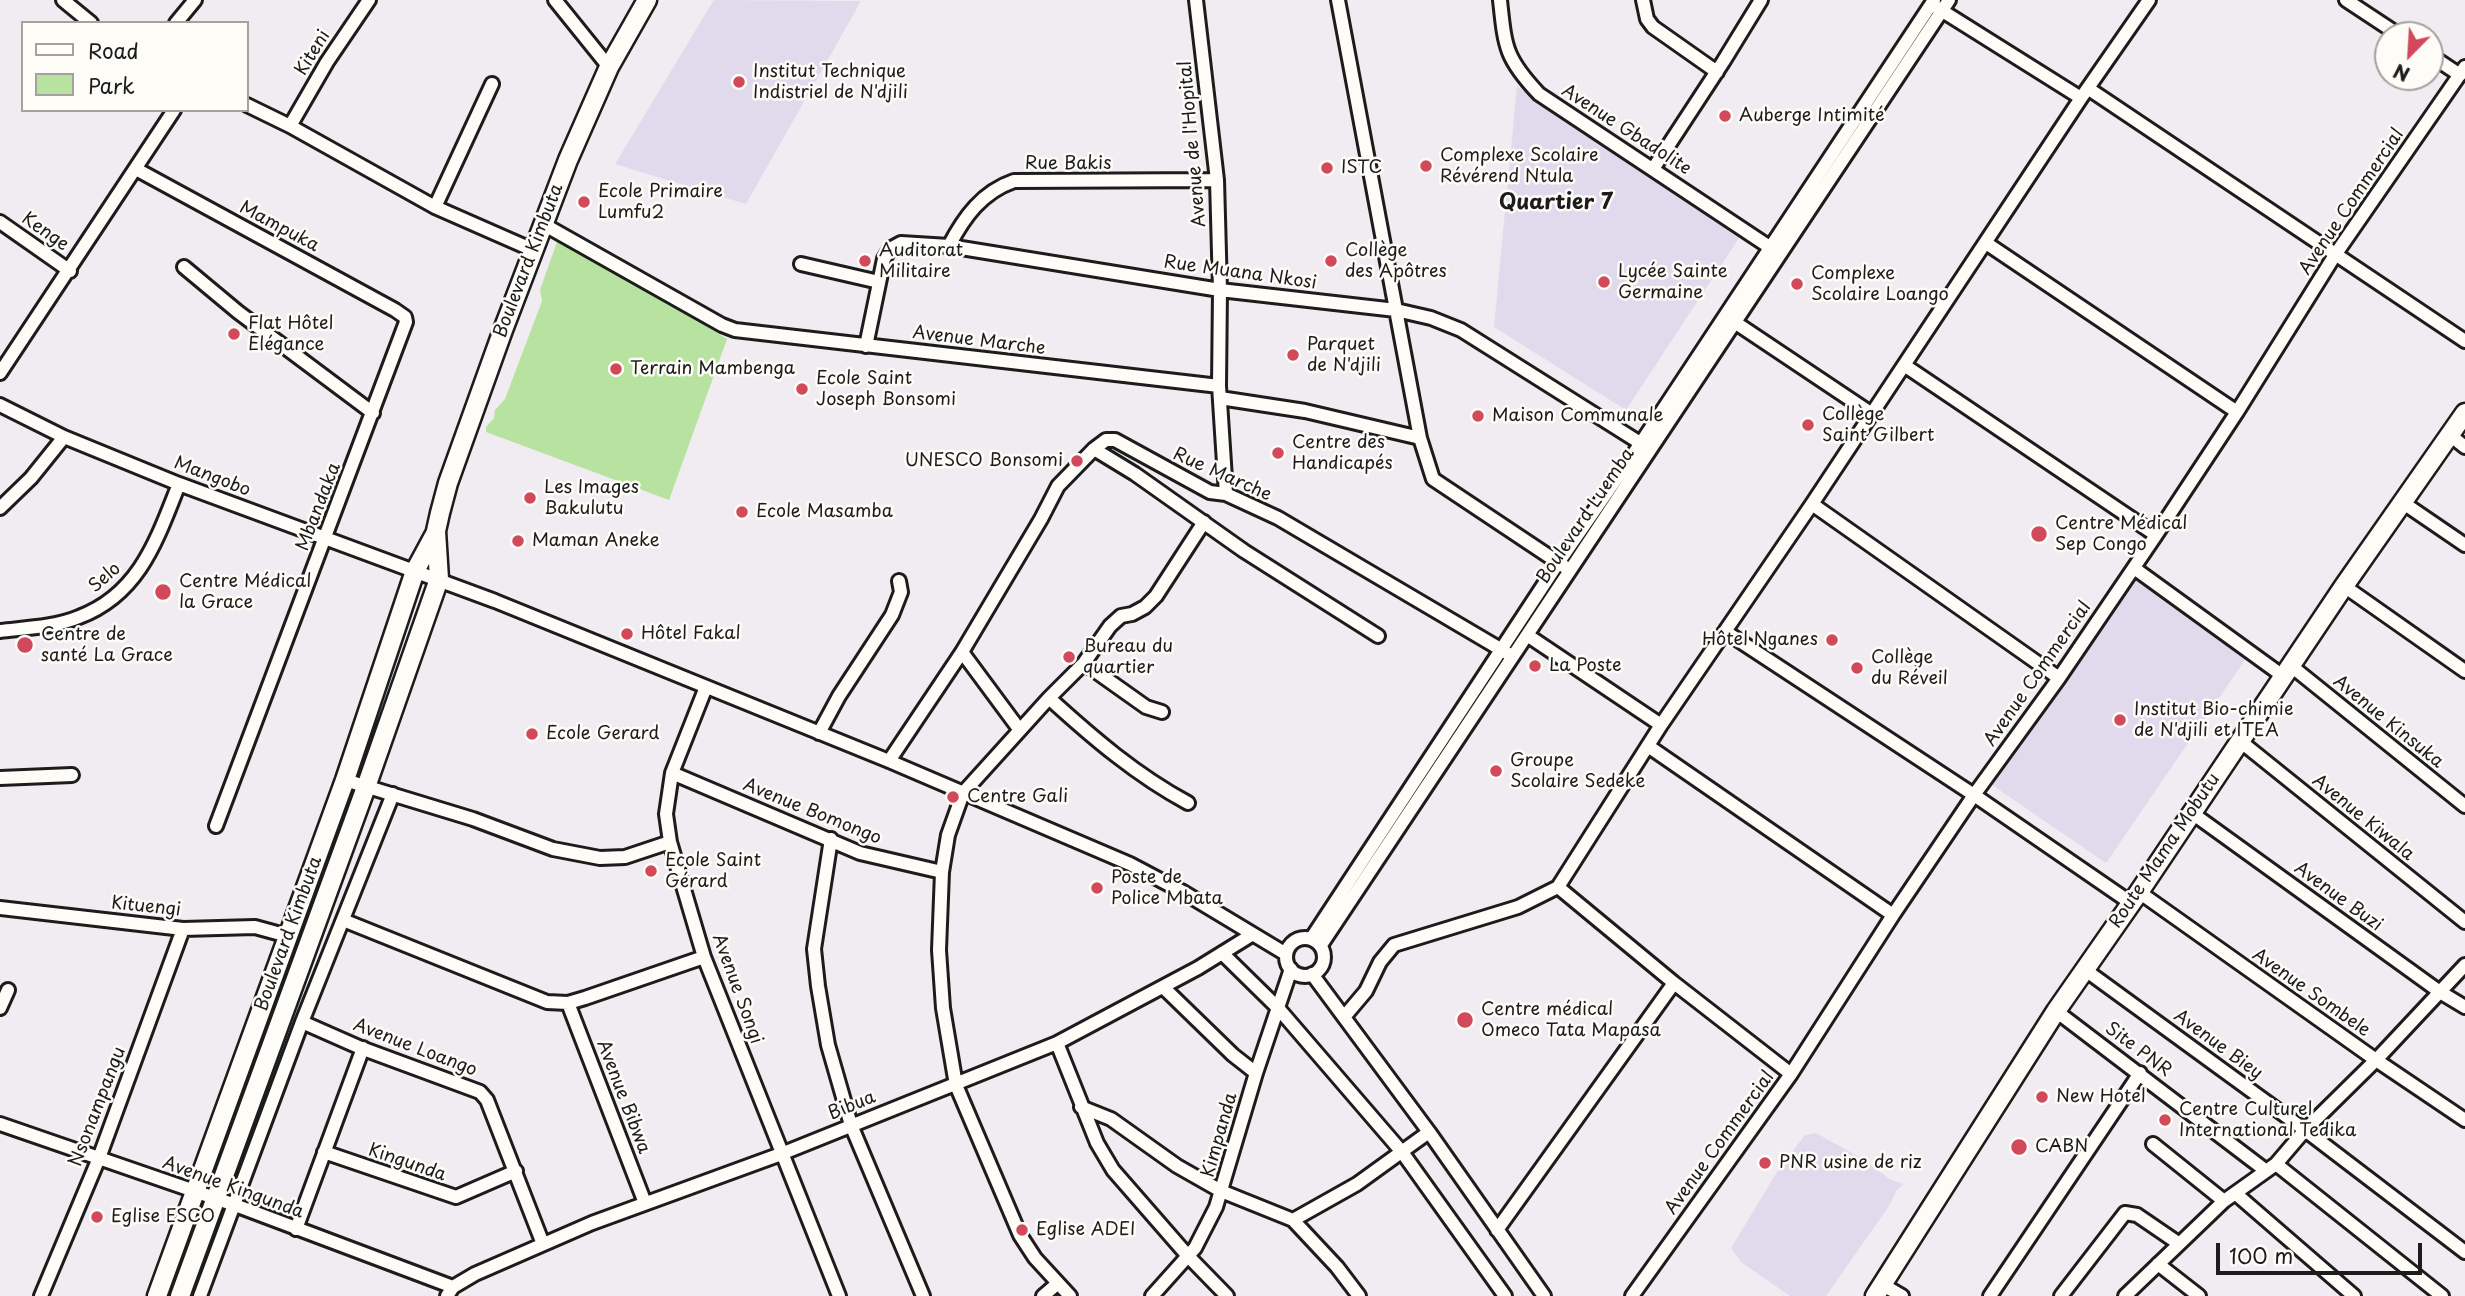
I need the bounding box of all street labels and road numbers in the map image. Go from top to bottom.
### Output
street label: Kiteni [291,26,335,80]
street label: Avenue de l'Hopital [1175,60,1211,228]
street label: Avenue Gbadolite [1557,80,1695,180]
street label: Avenue Commercial [2295,125,2409,279]
street label: Rue Bakis [1025,153,1111,175]
street label: Boulevard Kimbuta [490,181,568,341]
street label: Mampuka [235,197,323,257]
street label: Kenge [17,208,73,256]
street label: Rue Muana Nkosi [1162,252,1318,294]
street label: Avenue Marche [911,322,1047,360]
street label: Rue Marche [1169,444,1275,506]
street label: Boulevard Luemba [1533,444,1639,588]
street label: Mangobo [171,453,253,501]
street label: Mbandaka [292,460,346,554]
street label: Selo [85,558,125,598]
street label: Avenue Commercial [1980,597,2096,751]
street label: Avenue Kinsuka [2329,671,2447,773]
street label: Route Mama Mobutu [2105,769,2225,933]
street label: Avenue Kiwala [2308,770,2418,866]
street label: Avenue Bomongo [740,774,884,850]
street label: Boulevard Kimbuta [251,854,327,1014]
street label: Avenue Buzi [2290,858,2386,936]
street label: Kituengi [110,893,182,921]
street label: Avenue Songi [707,931,767,1047]
street label: Avenue Sombele [2248,944,2374,1042]
street label: Avenue Biey [2169,1006,2267,1084]
street label: Avenue Loango [350,1015,480,1081]
street label: Site PNR [2100,1018,2176,1082]
street label: Avenue Bibwa [591,1037,655,1157]
street label: Nsonampangu [65,1044,131,1170]
street label: Avenue Commercial [1661,1067,1779,1219]
street label: Bibua [825,1087,879,1125]
street label: Kimpanda [1198,1090,1242,1180]
street label: Kingunda [365,1140,449,1186]
street label: Avenue Kingunda [160,1152,306,1224]

